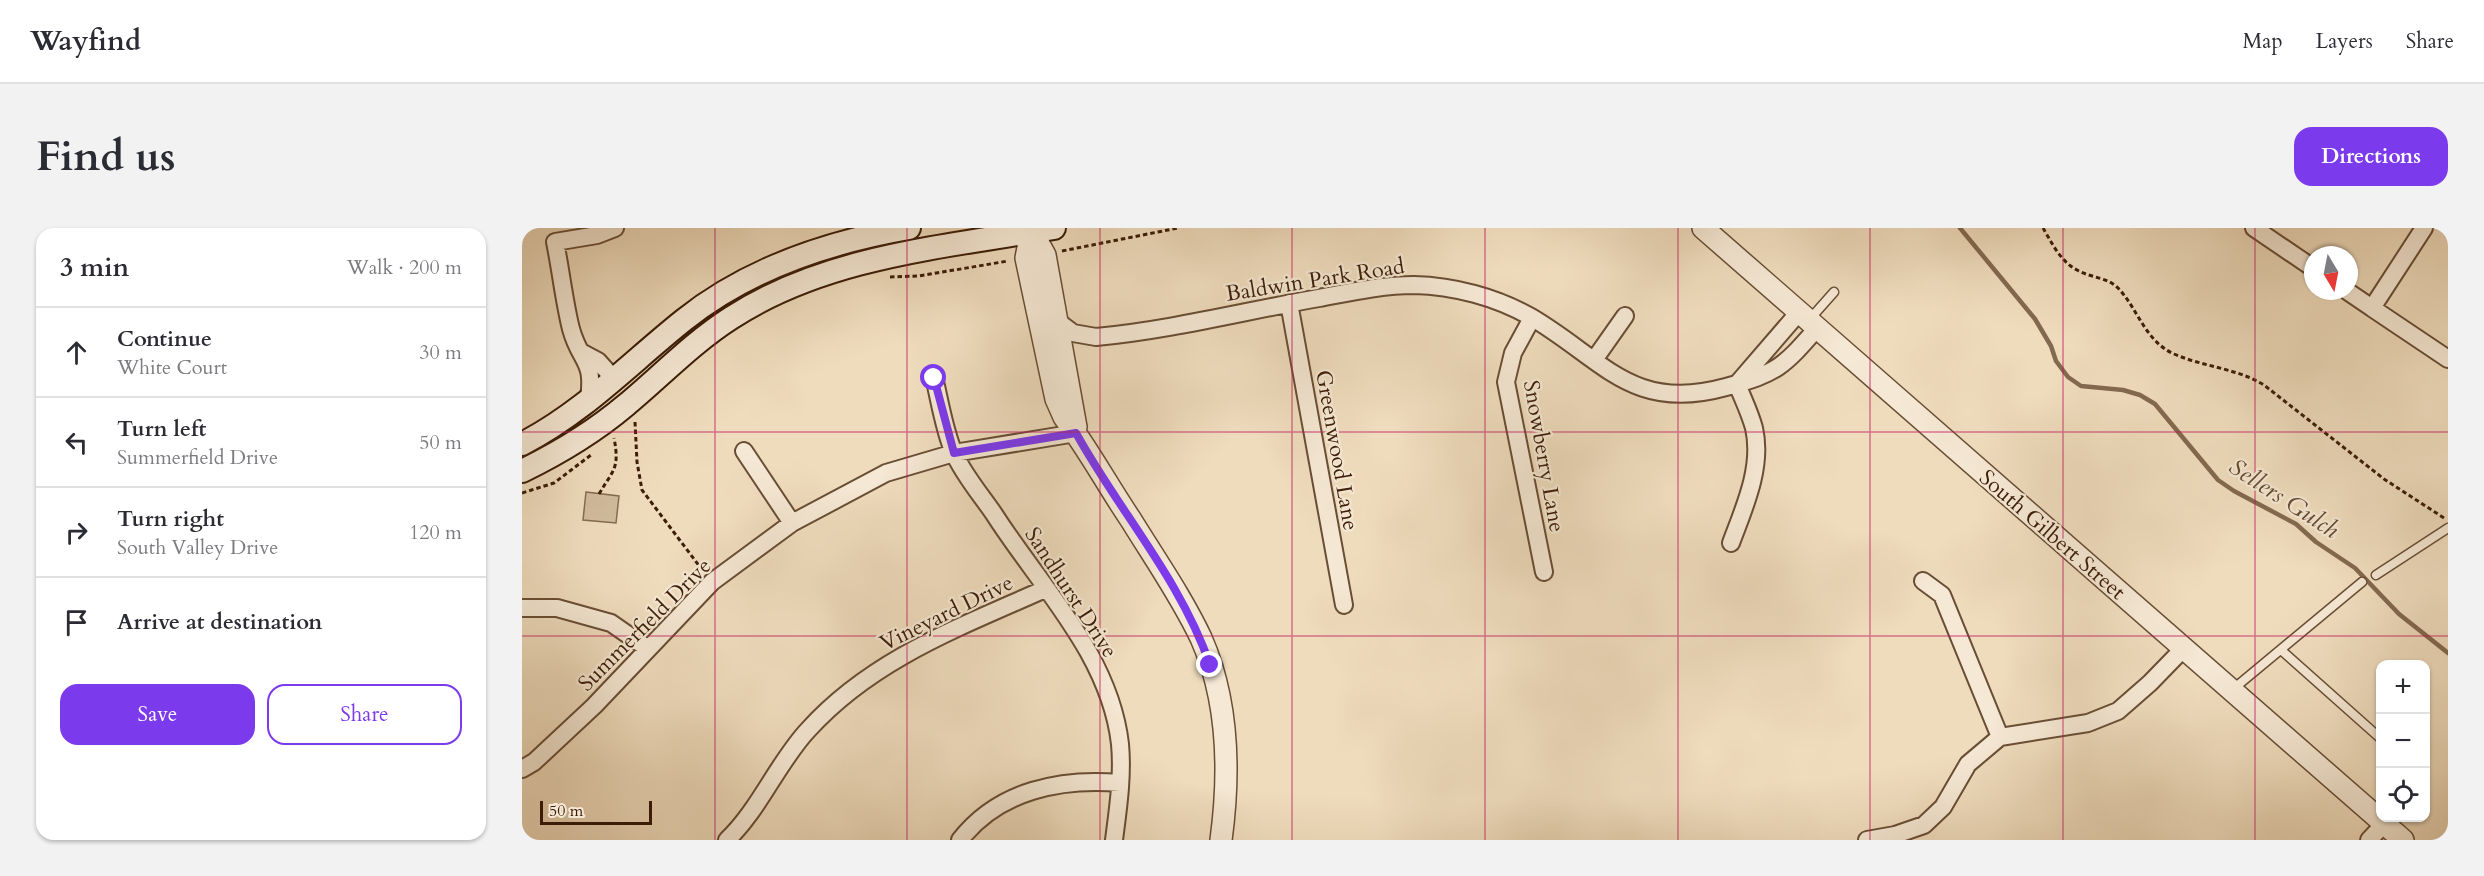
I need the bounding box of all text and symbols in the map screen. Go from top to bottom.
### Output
text: Wayfind [30,22,141,60]
text: Map [2243,27,2283,56]
text: Layers [2316,27,2373,56]
text: Share [2406,27,2454,56]
button: Directions [2294,127,2448,186]
text: Find us [36,128,176,185]
north arrow [2304,246,2358,300]
text: 3 min [60,250,129,285]
street label: Baldwin Park Road [1224,251,1407,309]
text: Walk · 200 m [347,254,462,281]
text: Continue [117,324,212,354]
icon: ahead [60,336,93,369]
text: 30 m [419,339,462,366]
text: White Court [117,354,227,381]
route start [920,364,946,390]
street label: Greenwood Lane [1308,368,1366,533]
street label: Snowberry Lane [1516,378,1572,534]
text: Turn left [117,414,206,444]
icon: left [60,426,93,459]
text: 50 m [419,429,462,456]
text: Summerfield Drive [117,444,278,471]
water label: Sellers Gulch [2222,451,2346,547]
street label: South Gilbert Street [1973,463,2132,607]
text: Turn right [117,504,224,534]
icon: right [60,516,93,549]
text: 120 m [409,519,462,546]
street label: Sandhurst Drive [1018,521,1125,664]
text: South Valley Drive [117,534,278,561]
street label: Summerfield Drive [571,551,718,698]
street label: Vineyard Drive [875,568,1018,658]
icon: arrive [60,606,93,639]
text: Arrive at destination [117,607,322,637]
route end [1196,651,1222,677]
map controls [2376,660,2430,822]
button: + [2376,660,2430,714]
button: Save [60,684,255,745]
button: Share [267,684,462,745]
button: − [2376,714,2430,768]
button: locate [2376,768,2430,822]
scale bar [540,798,652,826]
text: 50 m [549,800,583,822]

